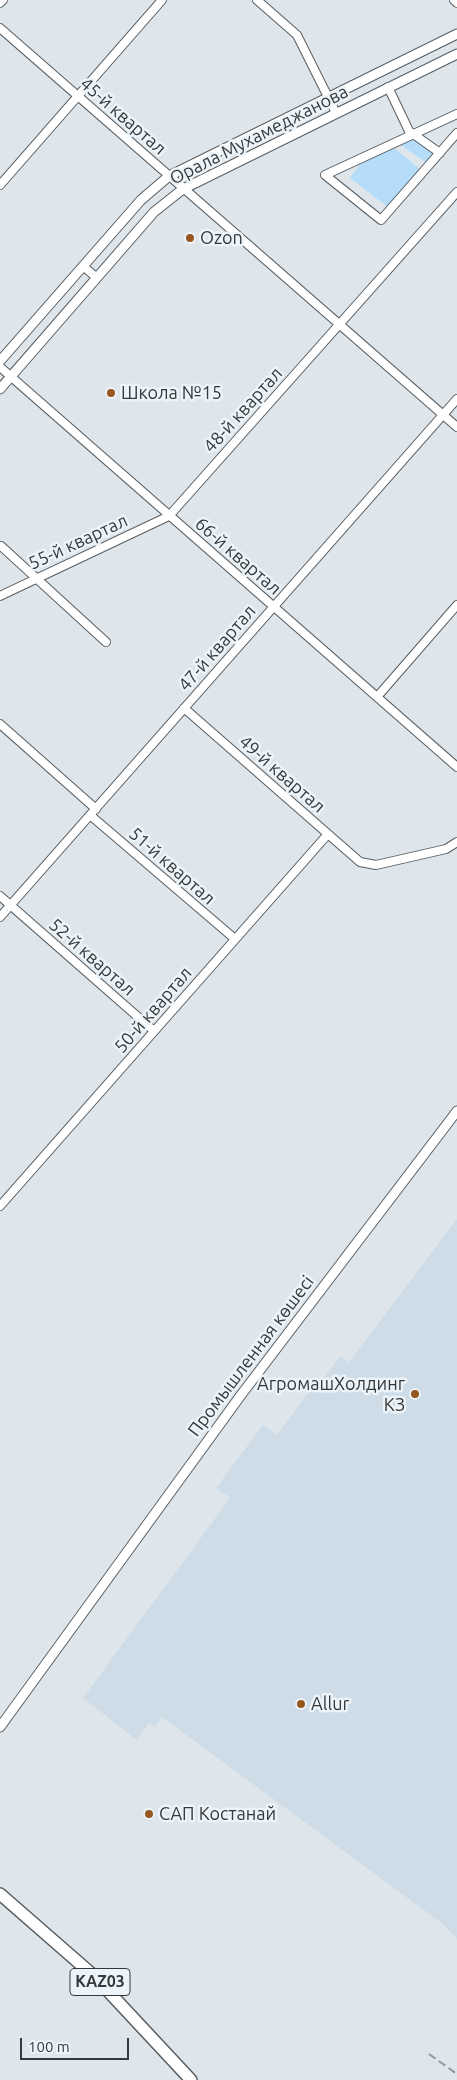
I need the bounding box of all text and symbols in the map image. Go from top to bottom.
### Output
street label: 45-й квартал [76,73,170,159]
street label: Орала Мухамеджанова [166,81,352,189]
place label: Ozon [200,227,243,249]
marker: Ozon [184,232,196,244]
street label: 48-й квартал [199,363,287,457]
place label: Школа №15 [121,382,222,404]
marker: Школа №15 [105,387,117,399]
street label: 55-й квартал [25,510,131,574]
street label: 66-й квартал [191,513,285,599]
street label: 47-й квартал [174,601,260,695]
street label: 49-й квартал [235,731,329,817]
street label: 51-й квартал [125,823,219,909]
street label: 52-й квартал [45,914,139,1000]
street label: 50-й квартал [110,963,196,1057]
street label: Промышленная көшесі [183,1271,319,1441]
place label: АгромашХолдинг КЗ [257,1373,405,1416]
marker: АгромашХолдинг КЗ [409,1388,421,1400]
place label: Allur [311,1693,349,1715]
marker: Allur [295,1698,307,1710]
place label: САП Костанай [159,1803,276,1825]
marker: САП Костанай [143,1808,155,1820]
road number: KАZ03 [70,1968,130,1995]
scale bar [22,2028,131,2060]
text: 100 m [28,2038,70,2055]

